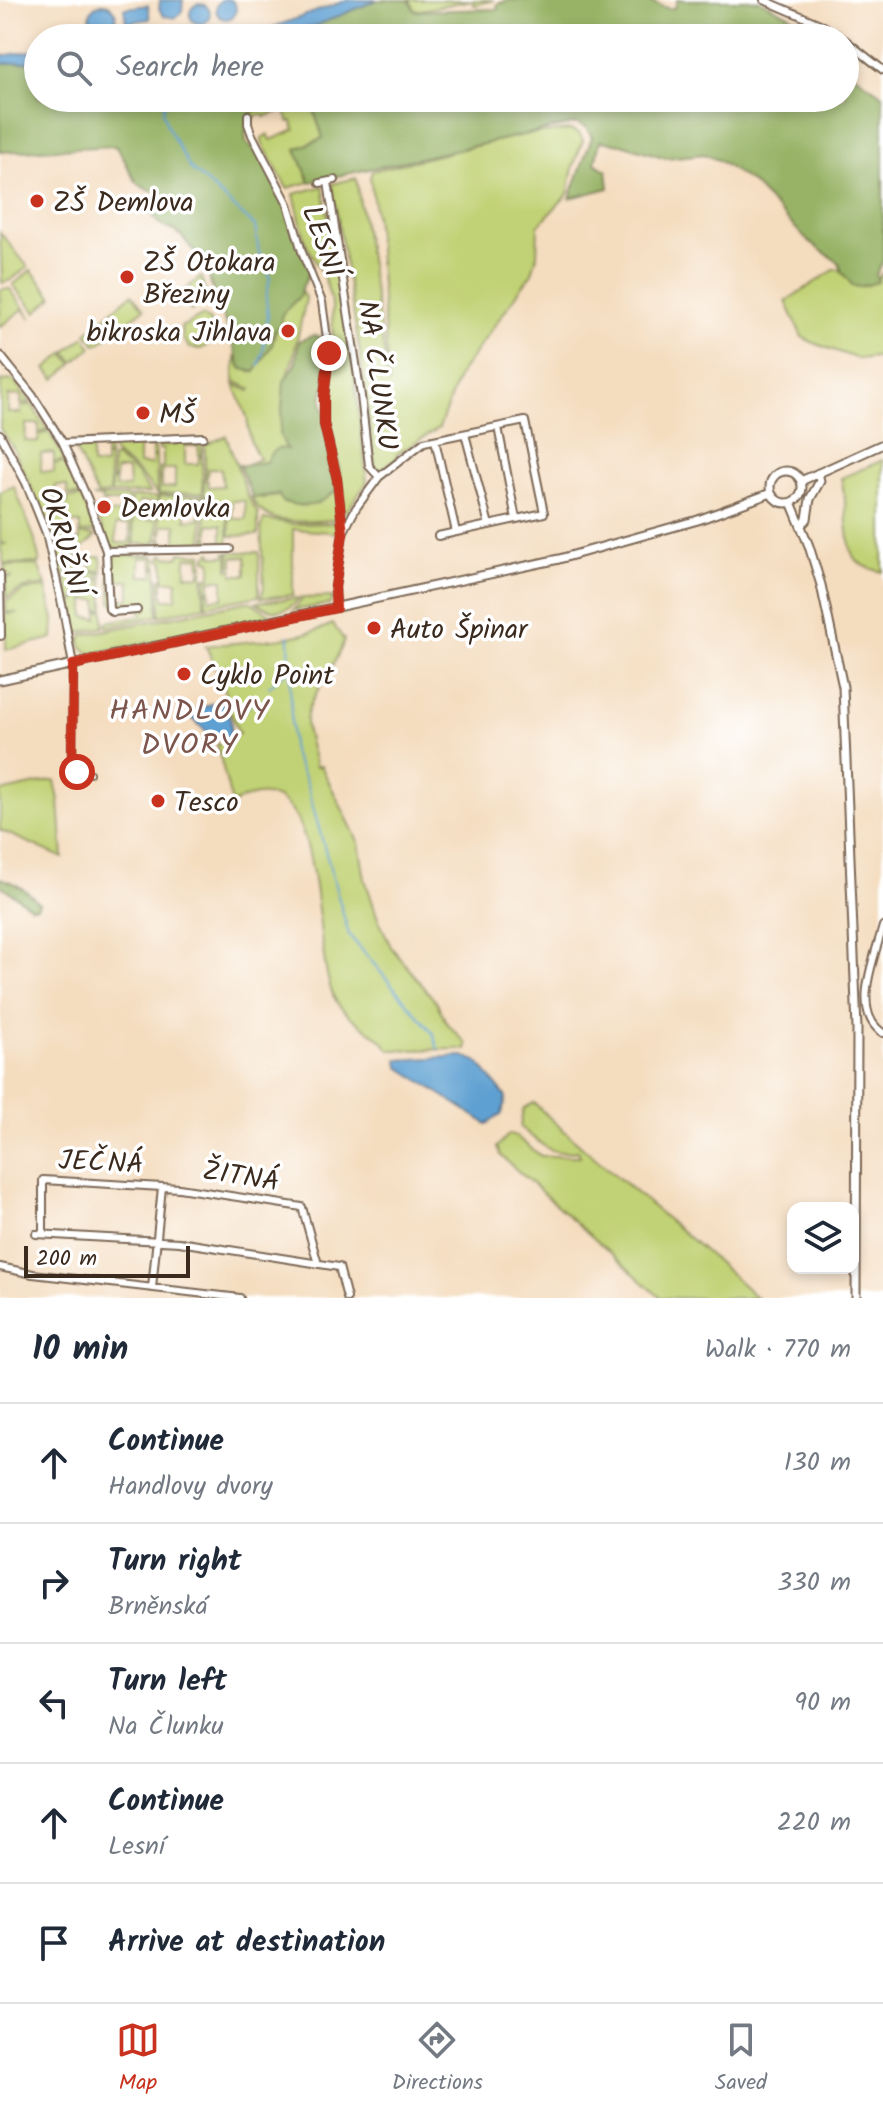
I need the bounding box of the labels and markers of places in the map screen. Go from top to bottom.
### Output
place label: ZŠ Demlova [53,181,194,226]
marker: ZŠ Demlova [28,192,46,210]
place label: ZŠ Otokara Březiny [143,241,276,318]
marker: ZŠ Otokara Březiny [118,268,136,286]
place label: bikroska Jihlava [86,311,272,356]
marker: bikroska Jihlava [279,322,297,340]
place label: MŠ [159,393,198,438]
marker: MŠ [134,404,152,422]
place label: Demlovka [120,487,231,532]
marker: Demlovka [95,498,113,516]
place label: Auto Špinar [390,608,529,653]
marker: Auto Špinar [365,619,383,637]
place label: Cyklo Point [200,654,335,699]
marker: Cyklo Point [175,665,193,683]
place label: Tesco [174,781,239,826]
marker: Tesco [149,792,167,810]

